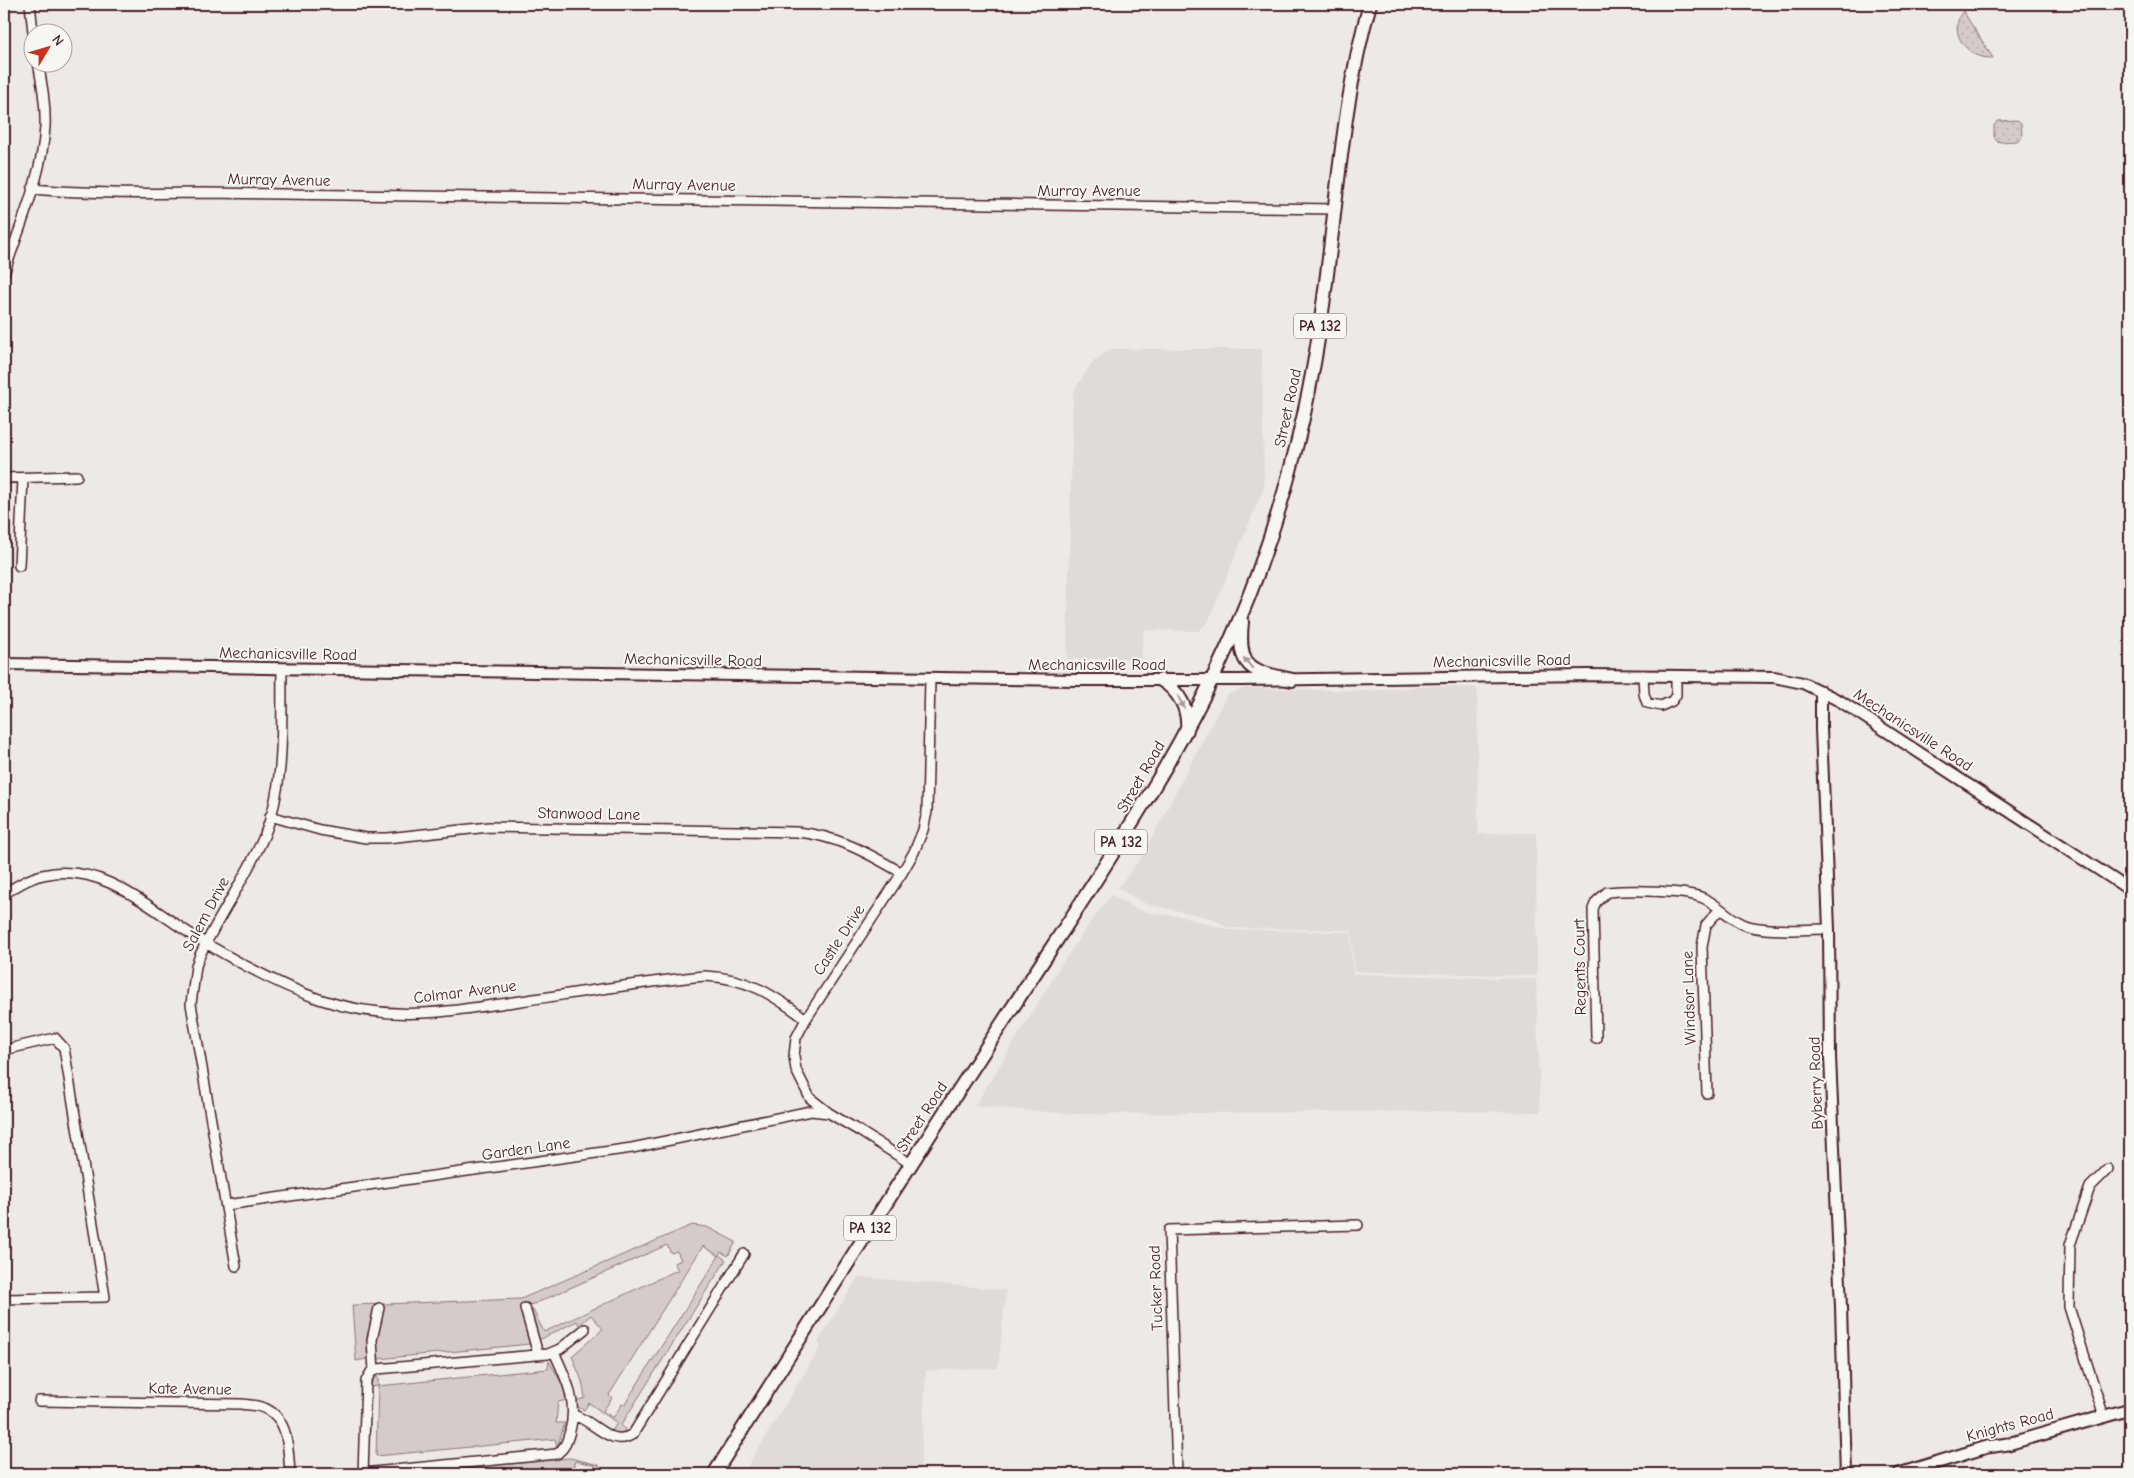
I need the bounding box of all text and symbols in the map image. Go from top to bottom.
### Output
north arrow [22,22,72,72]
text: N [48,31,67,49]
street label: Murray Avenue [227,170,331,190]
street label: Murray Avenue [632,175,736,195]
street label: Murray Avenue [1037,182,1141,200]
road number: PA 132 [1294,314,1346,338]
street label: Street Road [1271,367,1305,449]
street label: Mechanicsville Road [219,644,357,664]
street label: Mechanicsville Road [624,650,762,670]
street label: Mechanicsville Road [1433,651,1571,671]
street label: Mechanicsville Road [1028,656,1166,674]
one-way arrow [1243,657,1254,670]
street label: Mechanicsville Road [1850,685,1976,775]
one-way arrow [1177,695,1185,709]
street label: Street Road [1113,738,1169,816]
street label: Stanwood Lane [537,804,641,824]
road number: PA 132 [1095,830,1147,854]
street label: Salem Drive [179,874,233,954]
street label: Castle Drive [810,901,868,979]
street label: Regents Court [1570,918,1590,1015]
street label: Windsor Lane [1678,950,1700,1046]
street label: Colmar Avenue [412,977,518,1007]
street label: Byberry Road [1805,1036,1827,1130]
street label: Street Road [893,1079,951,1155]
street label: Garden Lane [481,1134,571,1164]
road number: PA 132 [844,1216,896,1240]
street label: Tucker Road [1146,1245,1166,1331]
street label: Kate Avenue [148,1379,232,1399]
street label: Knights Road [1964,1405,2056,1445]

